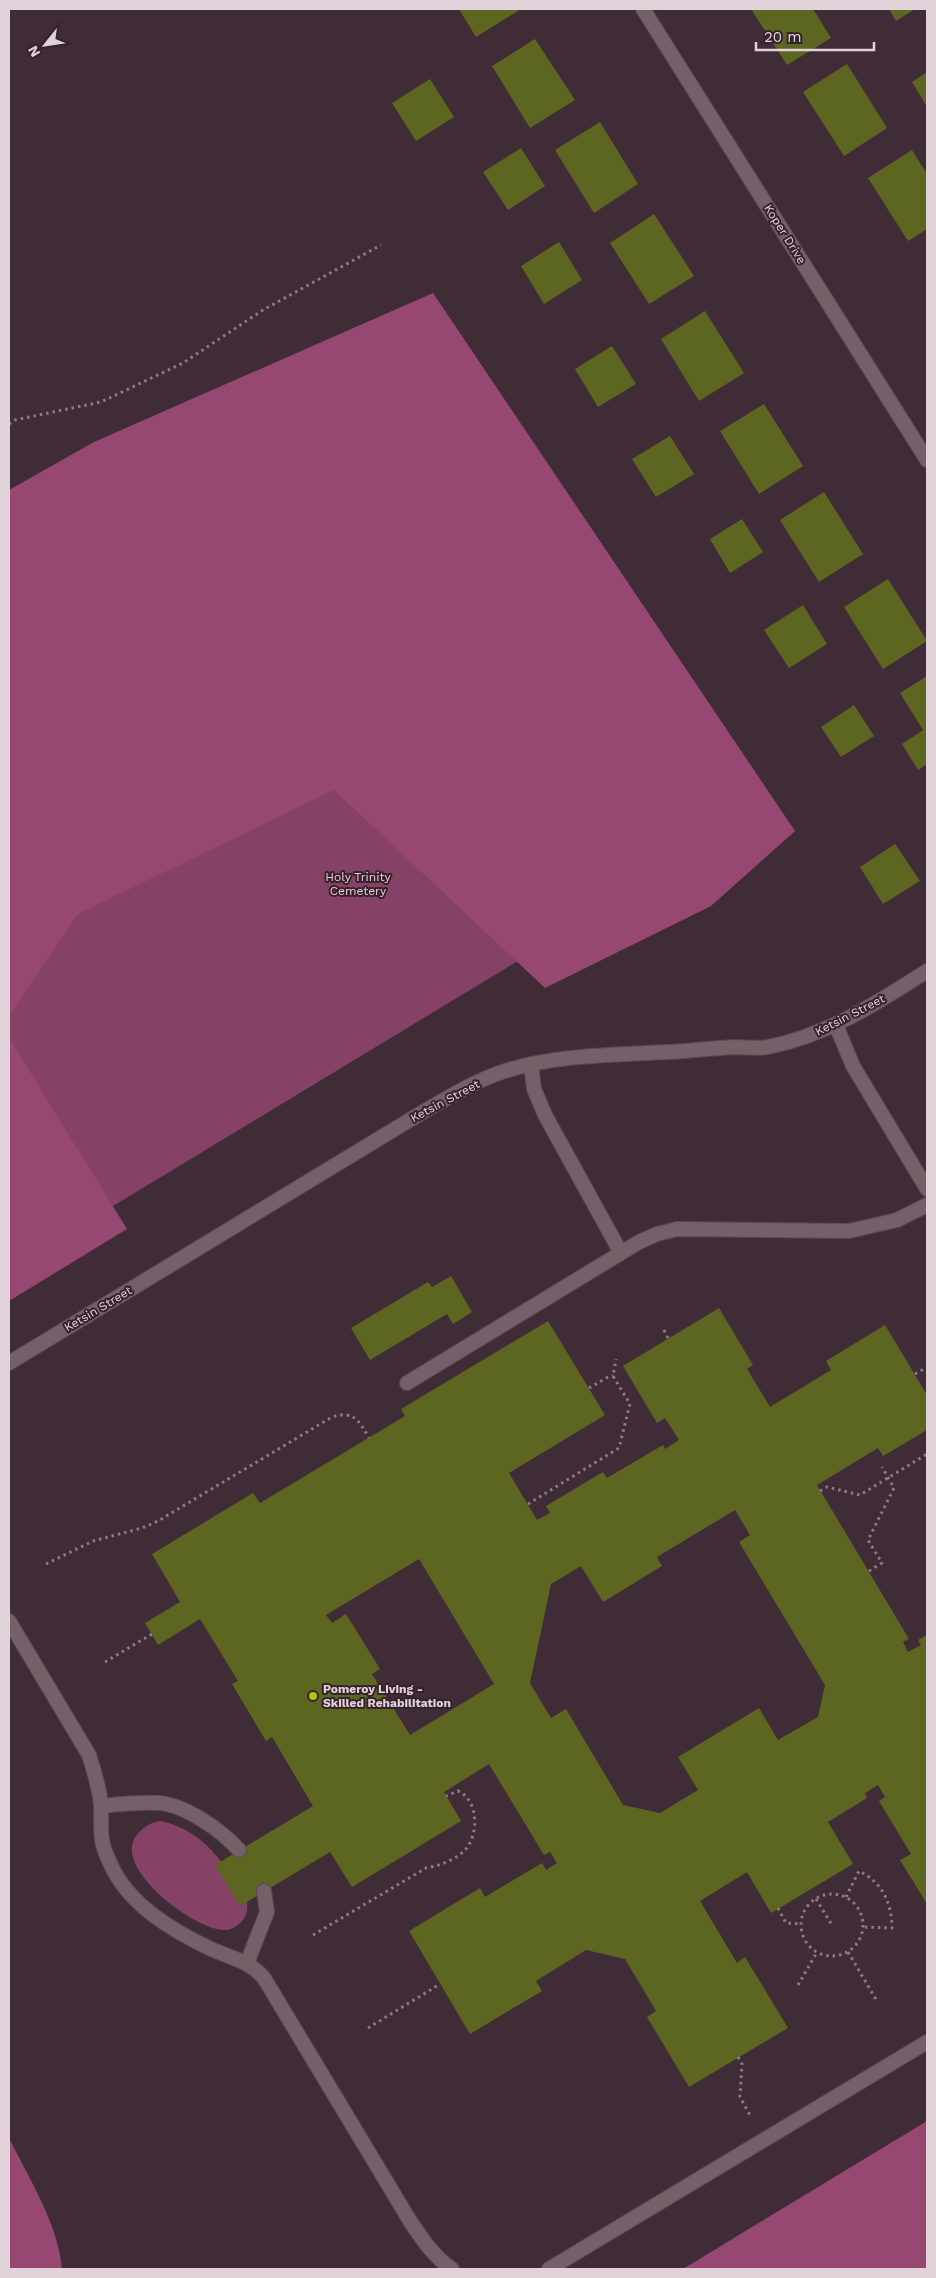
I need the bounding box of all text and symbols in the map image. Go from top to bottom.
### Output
north arrow [20,20,70,70]
scale bar [756,20,874,52]
text: 20 m [764,28,802,46]
text: N [24,43,43,60]
street label: Koper Drive [761,202,809,266]
park label: Holy Trinity Cemetery [325,870,391,898]
street label: Ketsin Street [813,991,887,1039]
street label: Ketsin Street [408,1077,482,1125]
street label: Ketsin Street [62,1283,134,1335]
place label: Pomeroy Living - Skilled Rehabilitation [323,1682,451,1710]
marker: Pomeroy Living - Skilled Rehabilitation [307,1690,319,1702]

